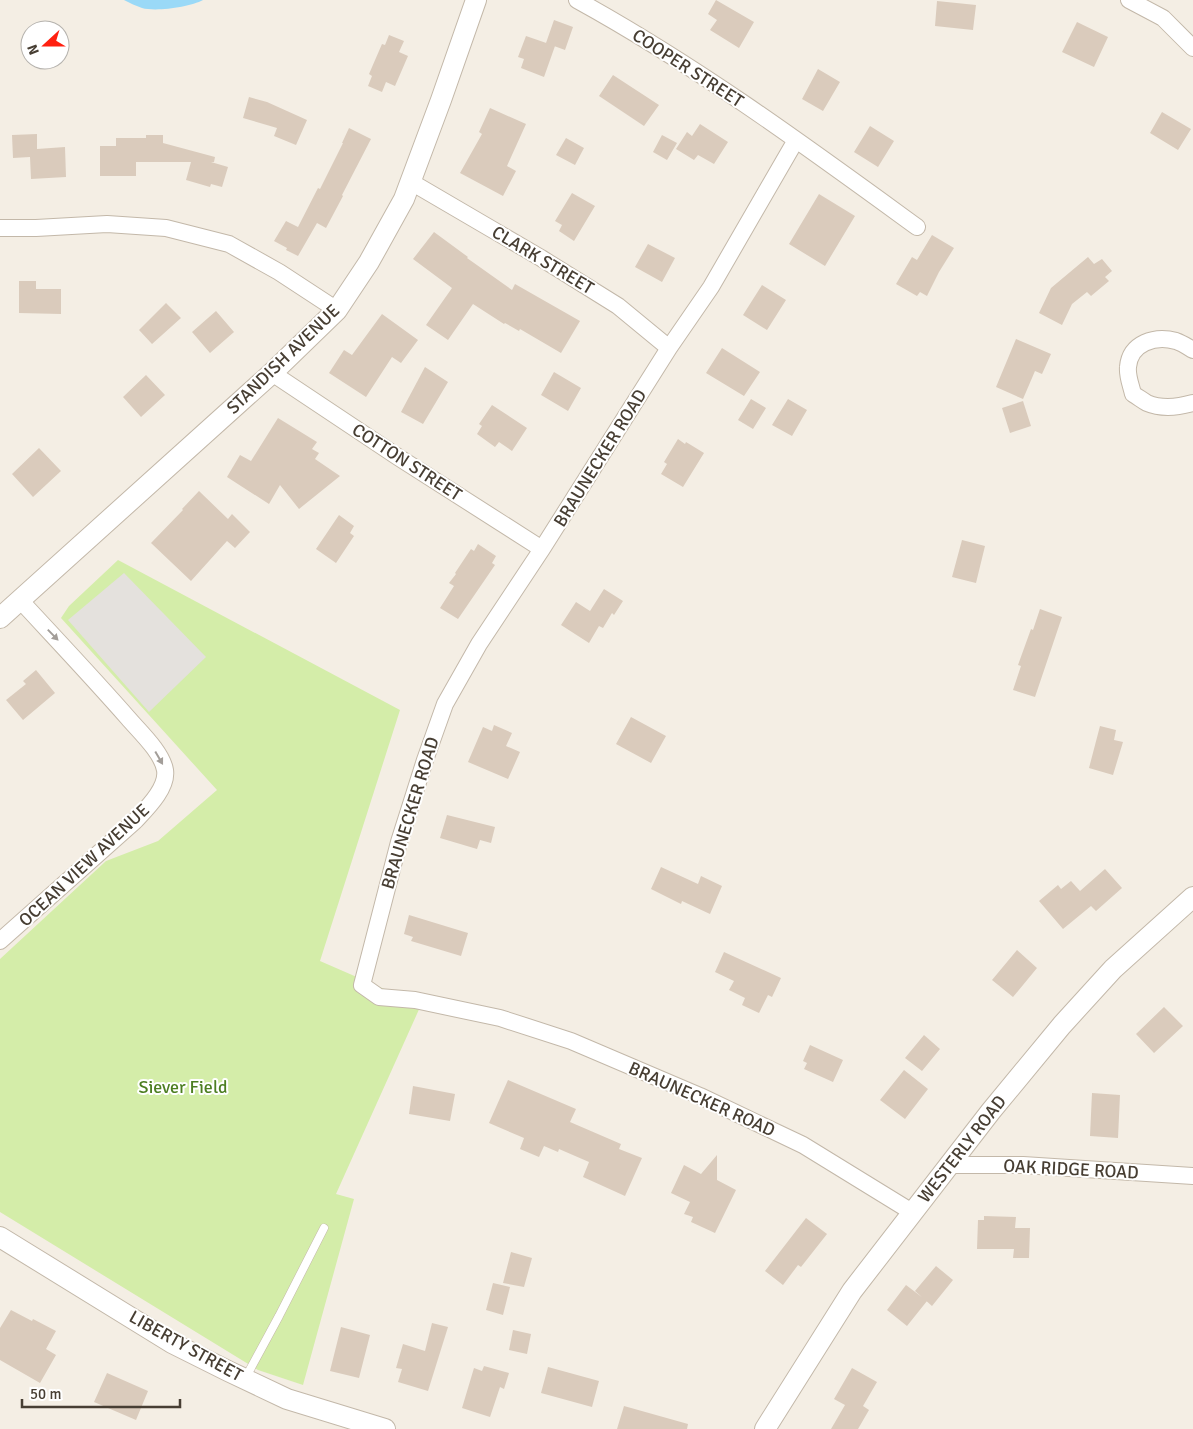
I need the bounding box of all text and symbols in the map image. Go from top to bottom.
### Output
north arrow [20,20,70,70]
street label: COOPER STREET [628,24,748,112]
text: N [24,42,43,57]
street label: CLARK STREET [488,221,598,299]
street label: STANDISH AVENUE [222,299,344,419]
street label: BRAUNECKER ROAD [549,385,651,531]
street label: COTTON STREET [348,418,466,506]
one-way arrow [47,629,59,641]
street label: BRAUNECKER ROAD [376,734,444,892]
one-way arrow [155,751,163,765]
street label: OCEAN VIEW AVENUE [14,799,154,931]
street label: BRAUNECKER ROAD [625,1057,779,1141]
park label: Siever Field [138,1076,228,1098]
street label: WESTERLY ROAD [913,1091,1011,1207]
street label: OAK RIDGE ROAD [1003,1154,1139,1184]
street label: LIBERTY STREET [125,1306,247,1386]
scale bar [22,1376,180,1408]
text: 50 m [30,1385,61,1403]

